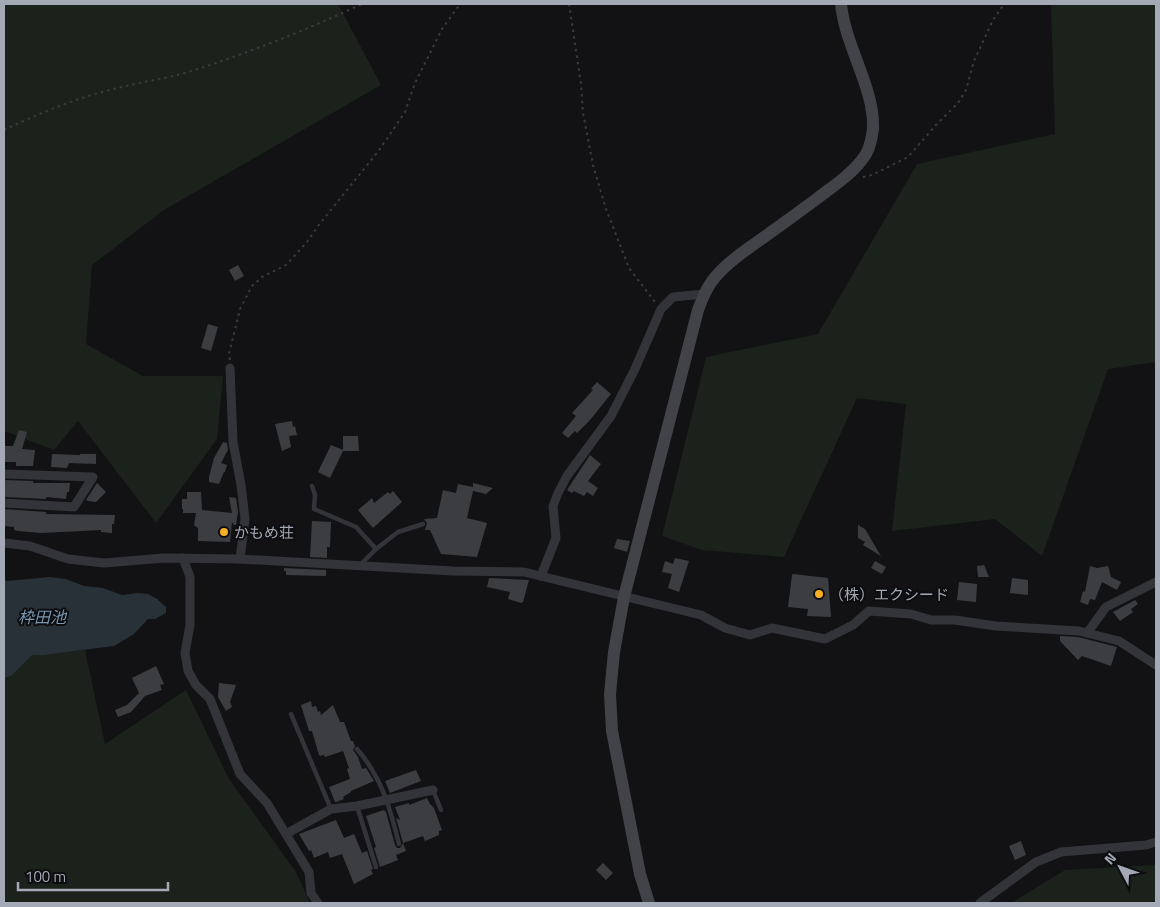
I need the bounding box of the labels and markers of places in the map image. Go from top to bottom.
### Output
place label: かもめ荘 [234,521,294,544]
marker: かもめ荘 [218,526,230,538]
place label: （株）エクシード [829,583,949,606]
marker: （株）エクシード [813,588,825,600]

